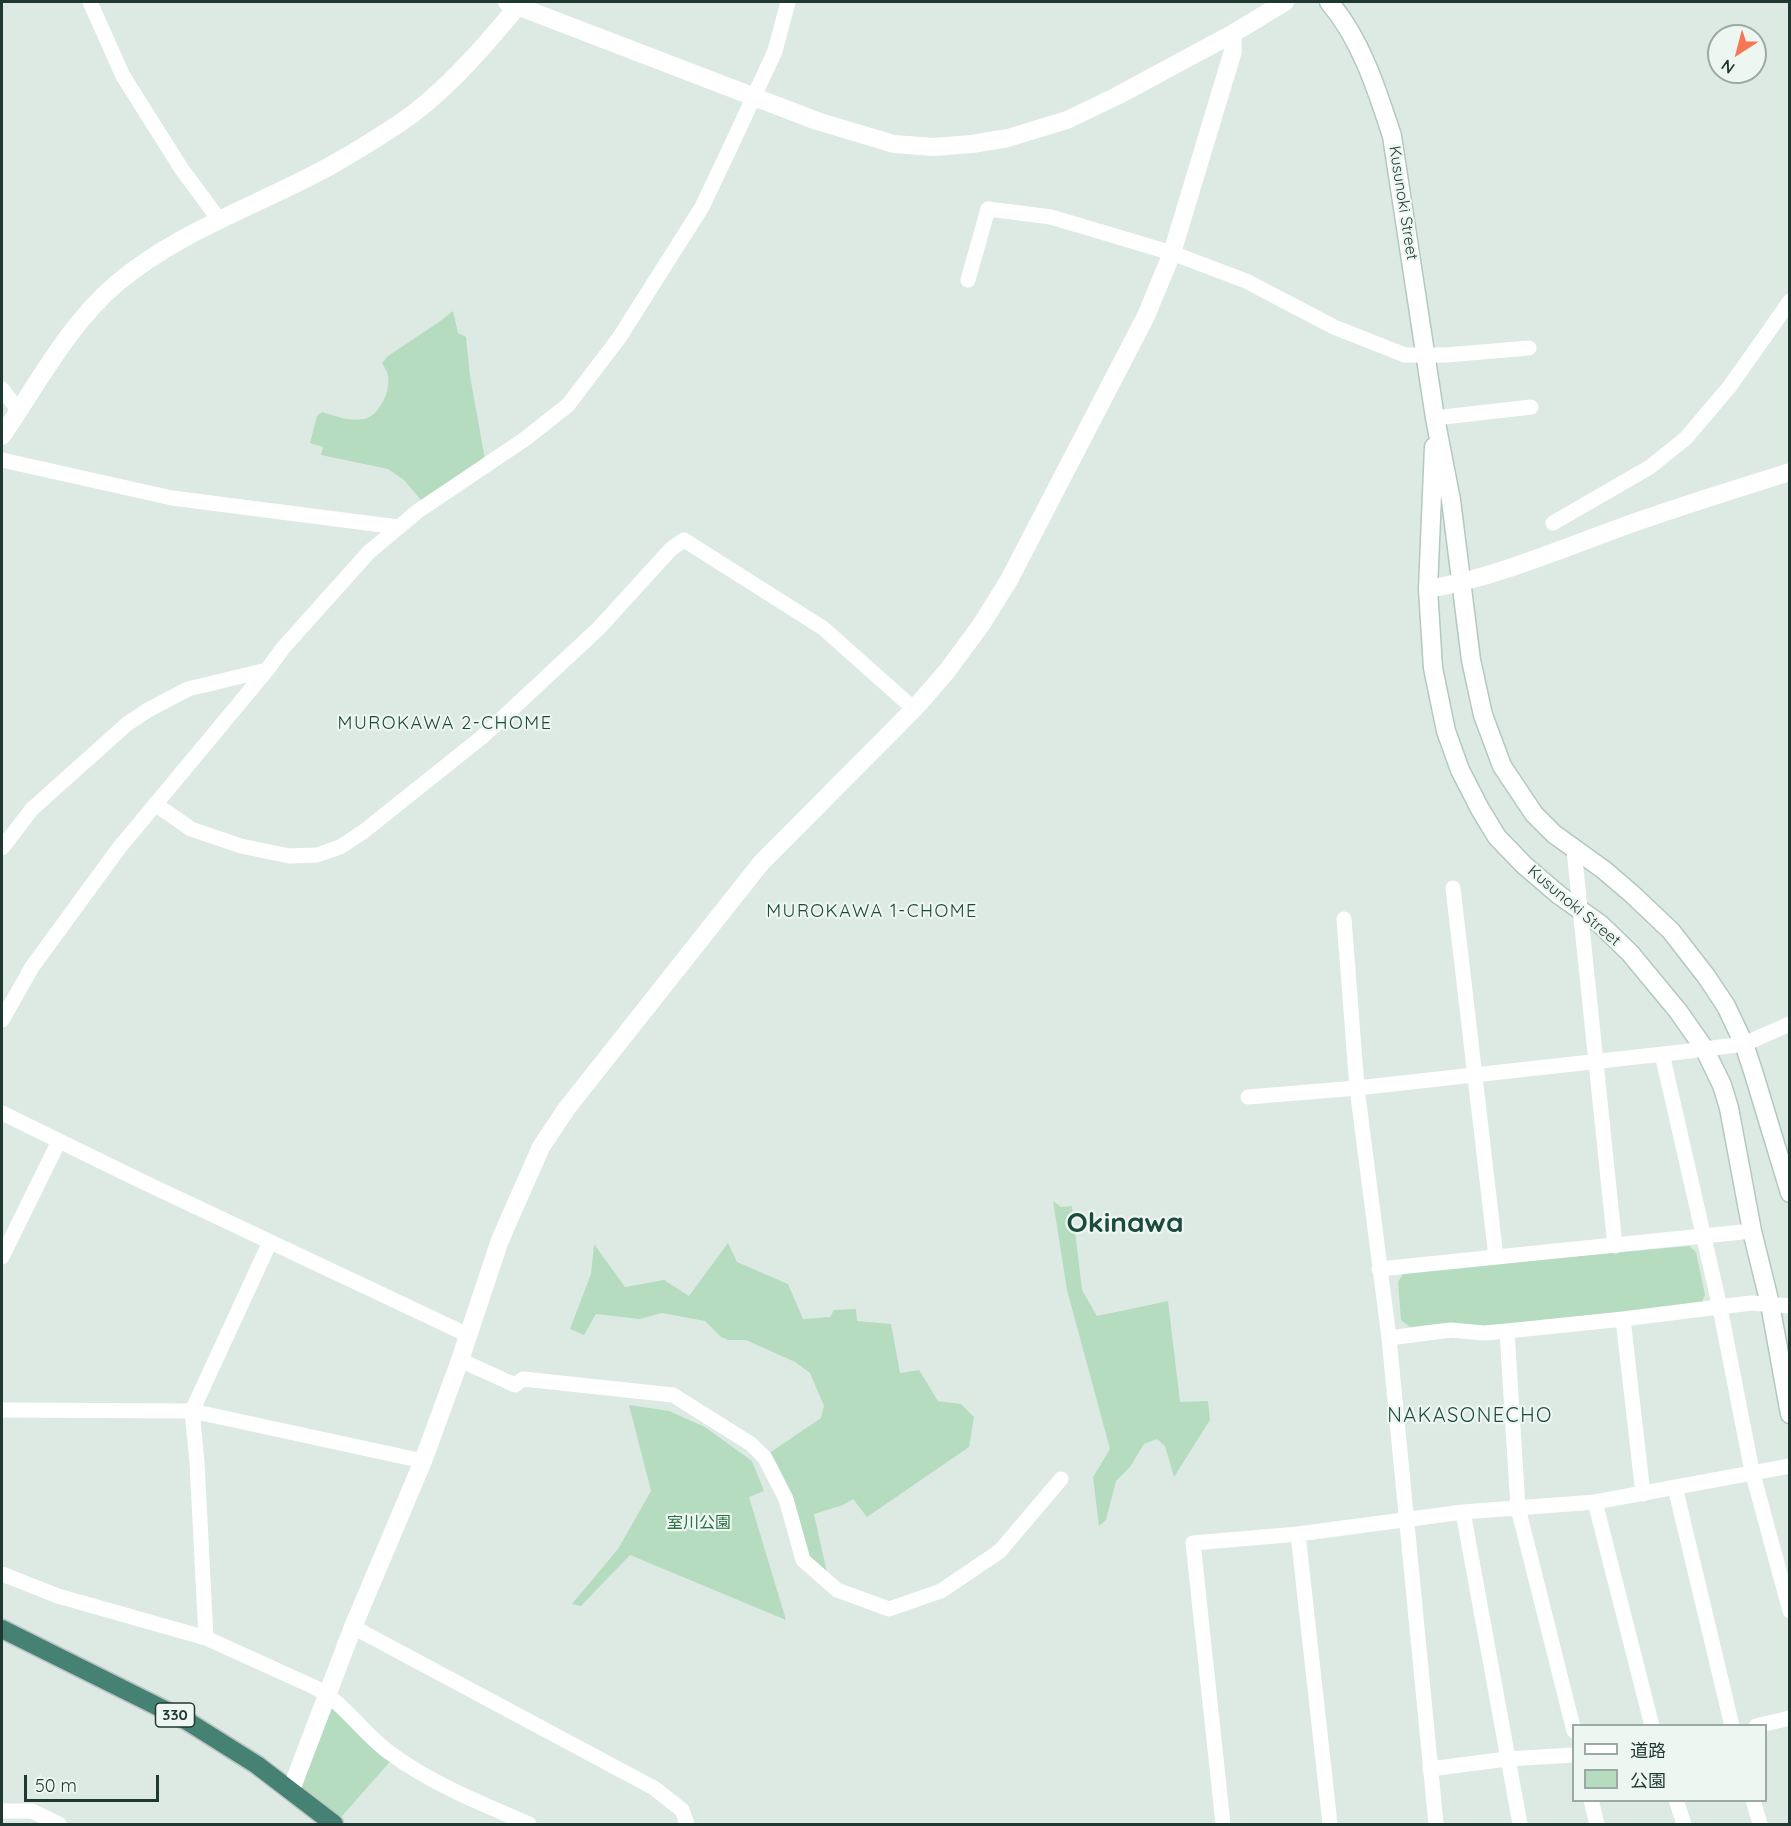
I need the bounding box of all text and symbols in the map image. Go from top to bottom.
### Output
north arrow [1707,24,1767,84]
text: N [1717,55,1738,78]
street label: Kusunoki Street [1384,145,1422,261]
district label: MUROKAWA 2-CHOME [338,713,552,735]
street label: Kusunoki Street [1524,862,1624,950]
district label: MUROKAWA 1-CHOME [766,901,978,923]
district label: Okinawa [1066,1207,1184,1241]
district label: NAKASONECHO [1387,1404,1553,1428]
park label: 室川公園 [667,1513,731,1533]
road number: 330 [156,1703,195,1727]
legend [1572,1724,1767,1802]
text: 道路 [1630,1739,1666,1762]
scale bar [27,1763,162,1801]
text: 公園 [1630,1769,1666,1792]
text: 50 m [35,1774,77,1797]

